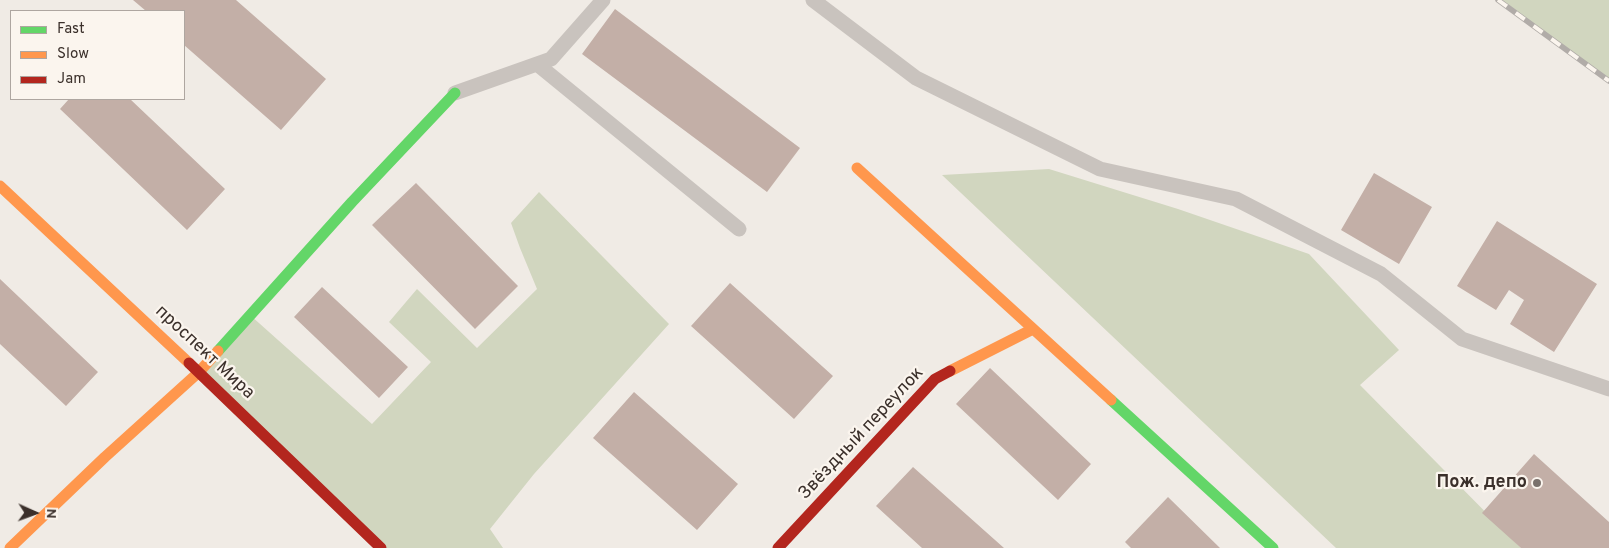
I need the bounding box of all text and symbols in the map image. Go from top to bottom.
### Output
legend [10,10,185,100]
text: Fast [57,20,85,39]
text: Slow [57,45,89,64]
text: Jam [57,70,86,89]
street label: проспект Мира [150,301,258,405]
street label: Звёздный переулок [795,363,929,505]
place label: Пож. депо [1436,472,1527,494]
marker: Пож. депо [1531,477,1543,489]
north arrow [10,488,60,538]
text: N [42,508,59,519]

